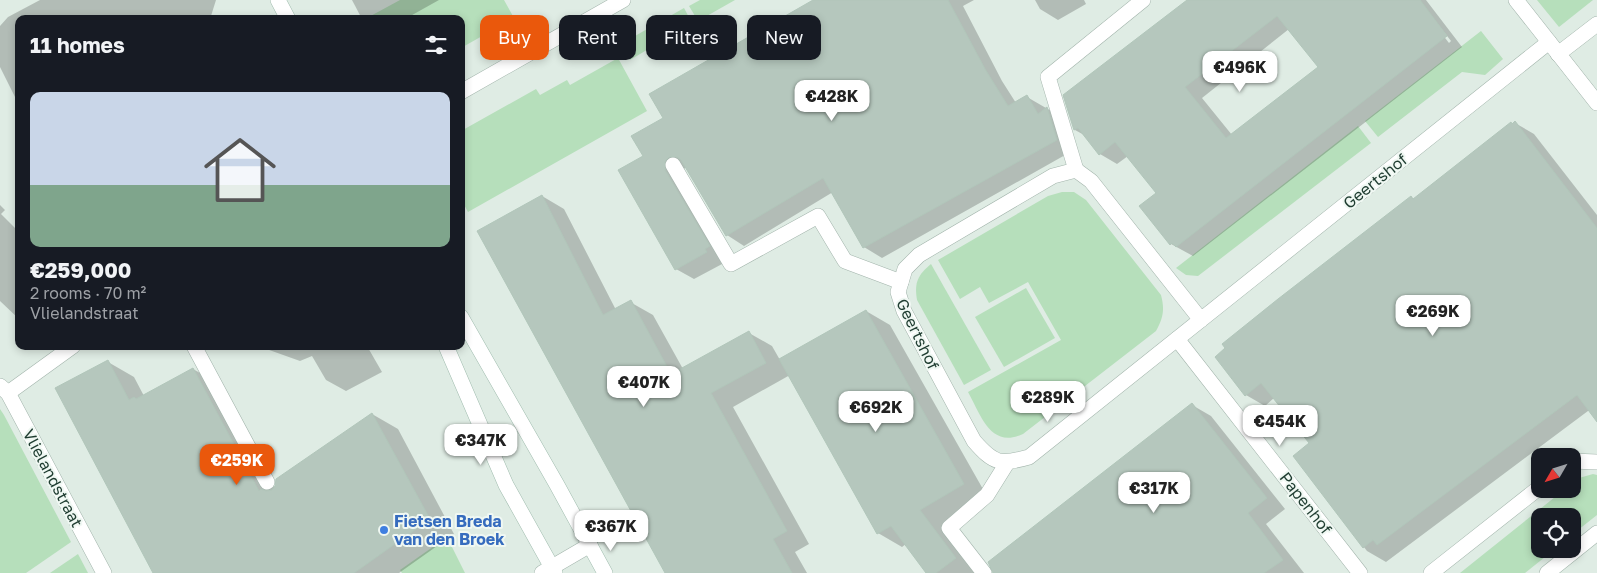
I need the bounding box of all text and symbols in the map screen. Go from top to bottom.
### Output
chip: Buy [480,15,549,60]
chip: Rent [559,15,636,60]
chip: Filters [646,15,737,60]
chip: New [747,15,821,60]
icon: filters [422,31,450,59]
text: 11 homes [30,32,125,58]
pin: €496K [1205,51,1275,93]
text: €496K [1213,57,1267,77]
pin: €428K [797,80,867,122]
text: €428K [806,86,858,106]
icon: home [195,125,285,215]
street label: Geertshof [1339,149,1411,213]
text: €259,000 [30,257,131,283]
text: 2 rooms · 70 m² [30,283,146,303]
pin: €269K [1398,294,1468,337]
street label: Geertshof [892,295,944,373]
text: €269K [1407,301,1459,321]
text: Vlielandstraat [30,303,139,323]
pin: €407K [609,366,679,408]
text: €407K [618,372,670,392]
pin: €289K [1013,380,1083,423]
text: €289K [1021,387,1075,407]
pin: €692K [841,390,911,433]
text: €692K [850,397,902,417]
pin: €454K [1245,404,1315,447]
text: €454K [1254,411,1306,431]
pin: €347K [446,424,516,466]
street label: Vlielandstraat [19,425,87,531]
text: €347K [455,430,507,450]
pin: €259K [202,444,272,486]
north arrow [1531,448,1581,498]
map controls [1531,448,1581,558]
text: €259K [211,450,263,470]
street label: Papenhof [1276,468,1337,538]
pin: €317K [1119,472,1189,514]
text: €317K [1129,478,1179,498]
button: locate [1531,508,1581,558]
pin: €367K [576,510,646,552]
place label: Fietsen Breda van den Broek [394,511,505,549]
text: €367K [585,516,637,536]
marker: Fietsen Breda van den Broek [378,524,390,536]

